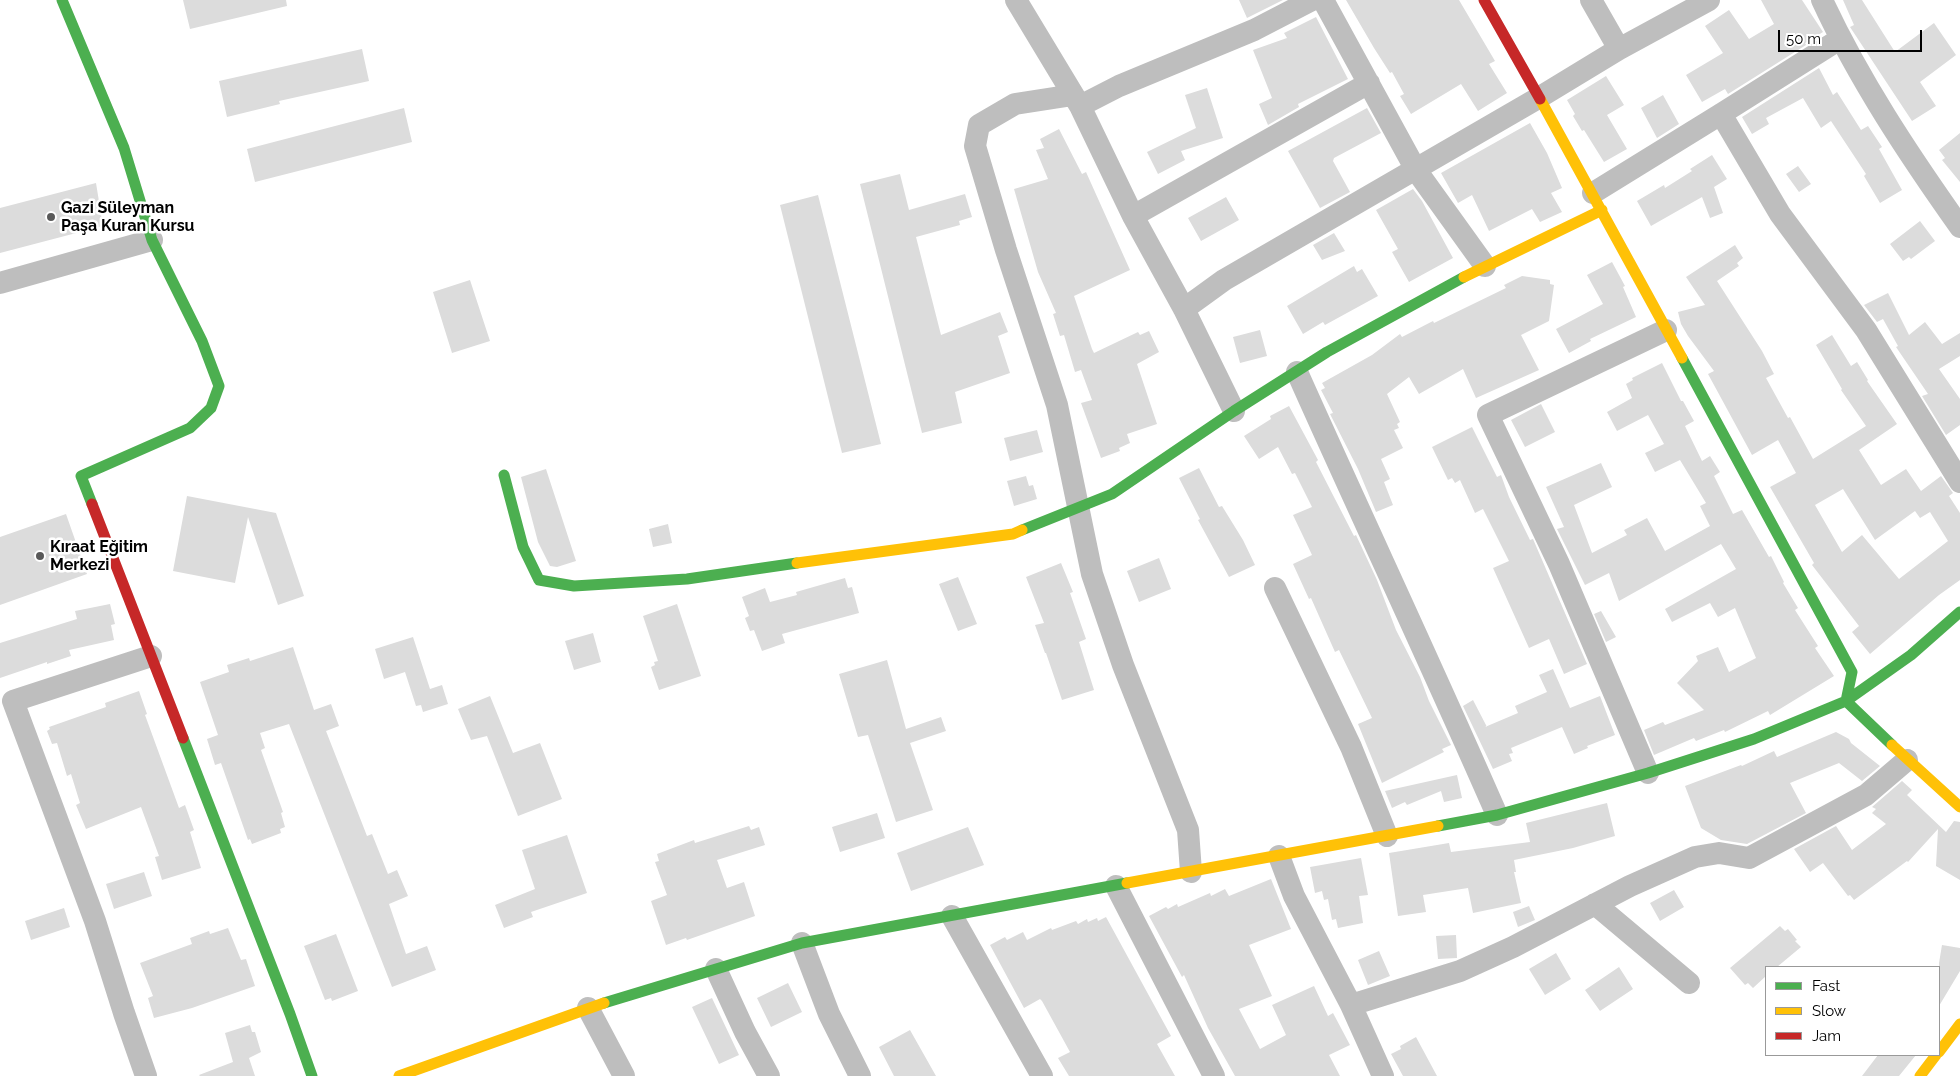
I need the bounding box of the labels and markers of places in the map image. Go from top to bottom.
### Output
place label: Gazi Süleyman Paşa Kuran Kursu [61,198,194,236]
marker: Gazi Süleyman Paşa Kuran Kursu [45,211,57,223]
place label: Kıraat Eğitim Merkezi [50,537,148,575]
marker: Kıraat Eğitim Merkezi [34,550,46,562]

